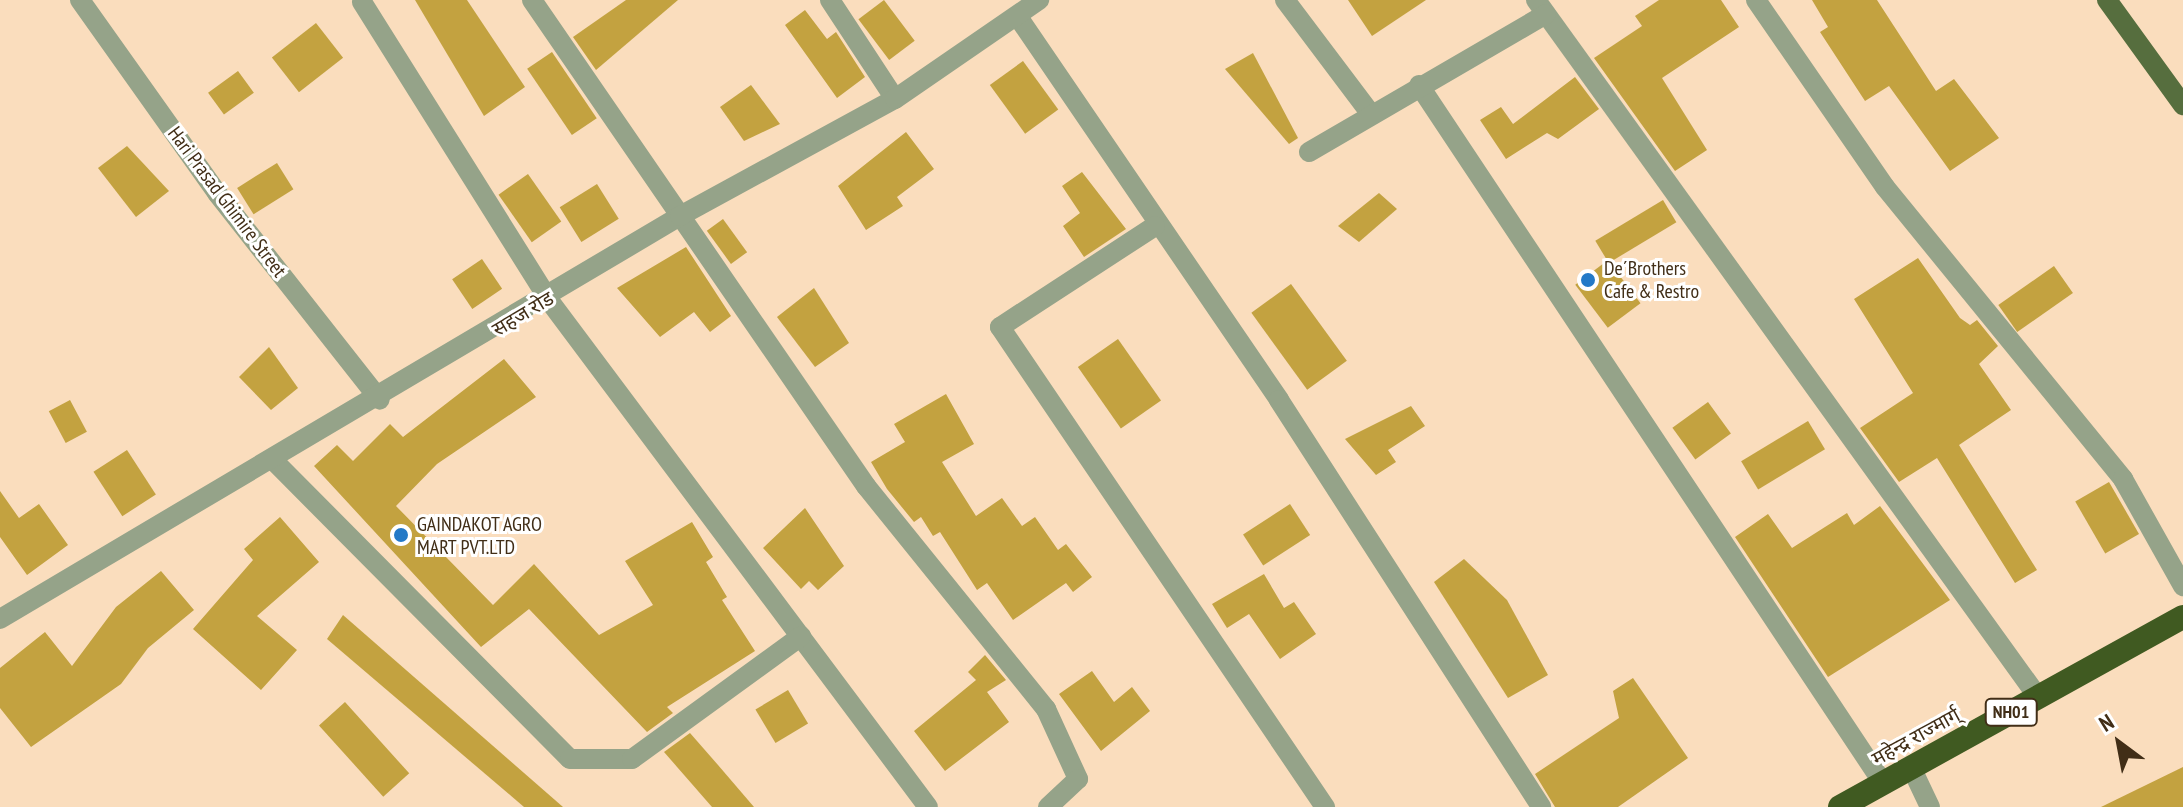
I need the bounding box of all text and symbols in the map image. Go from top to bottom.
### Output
street label: Hari Prasad Ghimire Street [163,122,291,282]
place label: De´Brothers Cafe & Restro [1604,256,1699,303]
marker: De´Brothers Cafe & Restro [1579,271,1597,289]
street label: सहज रोड [488,286,558,342]
place label: GAINDAKOT AGRO MART PVT.LTD [417,512,543,559]
marker: GAINDAKOT AGRO MART PVT.LTD [392,526,410,544]
road number: NH01 [1983,698,2039,726]
street label: महेन्द्र राज्मार्ग् [1868,703,1964,771]
north arrow [2079,703,2159,783]
text: N [2094,708,2119,738]

